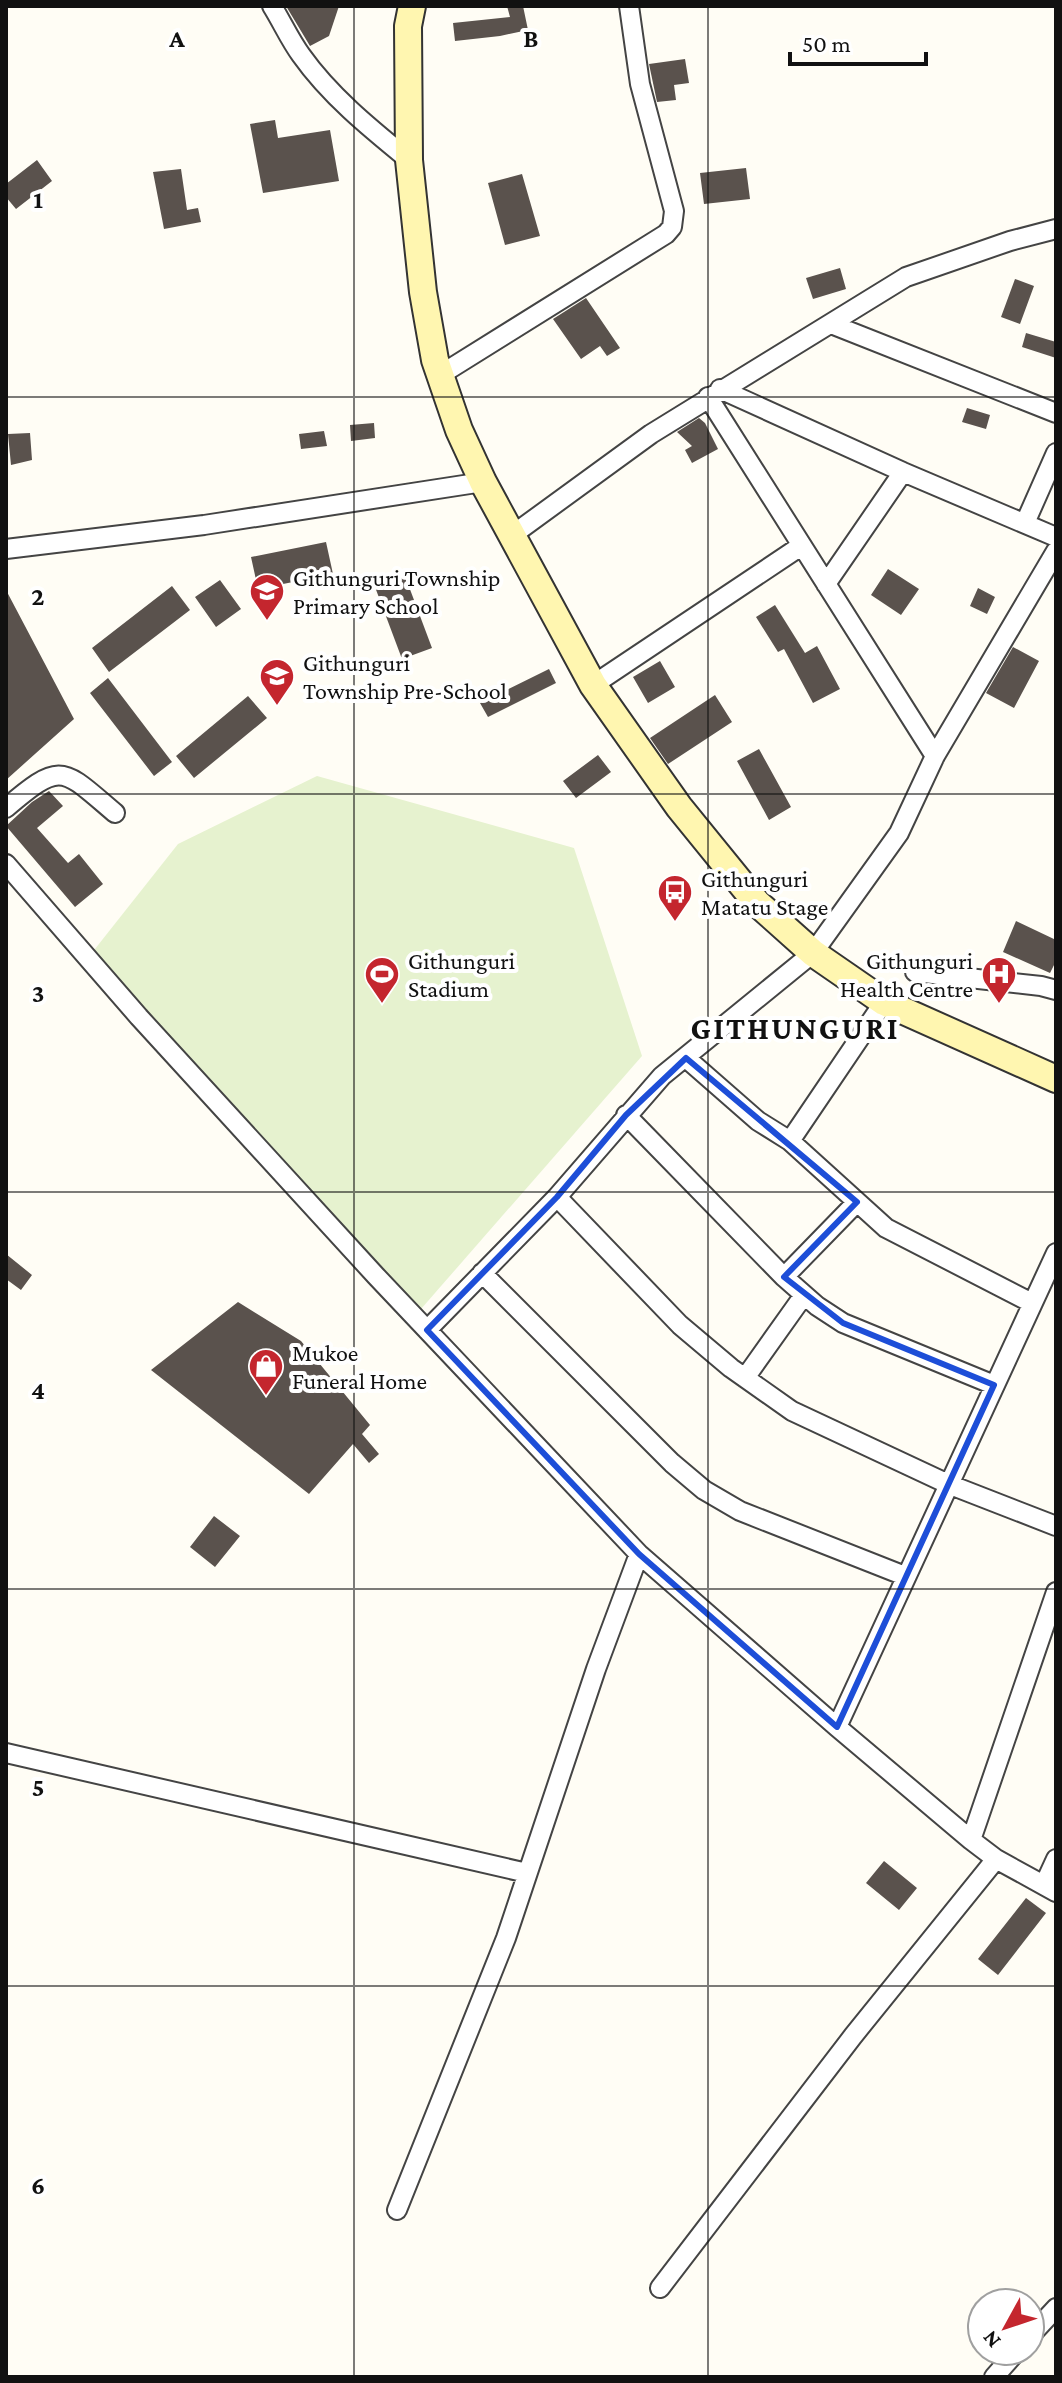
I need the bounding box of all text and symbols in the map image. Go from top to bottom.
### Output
scale bar [790,16,926,66]
text: A [168,24,185,53]
text: B [523,24,539,53]
text: 50 m [802,30,851,57]
text: 1 [33,185,43,214]
place label: Githunguri Township Primary School [293,564,500,619]
school or university icon: Githunguri Township Primary School [248,572,286,622]
text: 2 [31,582,45,611]
place label: Githunguri Township Pre-School [303,649,507,704]
school or university icon: Githunguri Township Pre-School [258,657,296,707]
place label: Githunguri Matatu Stage [701,865,828,920]
bus stop icon: Githunguri Matatu Stage [656,873,694,923]
place label: Githunguri Stadium [408,947,515,1002]
place label: Githunguri Health Centre [840,947,973,1002]
sports icon: Githunguri Stadium [363,955,401,1005]
hospital icon: Githunguri Health Centre [980,955,1018,1005]
text: 3 [32,979,44,1008]
district label: GITHUNGURI [691,1010,900,1046]
place label: Mukoe Funeral Home [292,1339,427,1394]
shop icon: Mukoe Funeral Home [247,1347,285,1397]
text: 4 [31,1376,45,1405]
text: 5 [32,1773,44,1802]
text: 6 [31,2171,45,2200]
north arrow [966,2287,1046,2367]
text: N [977,2326,1005,2353]

